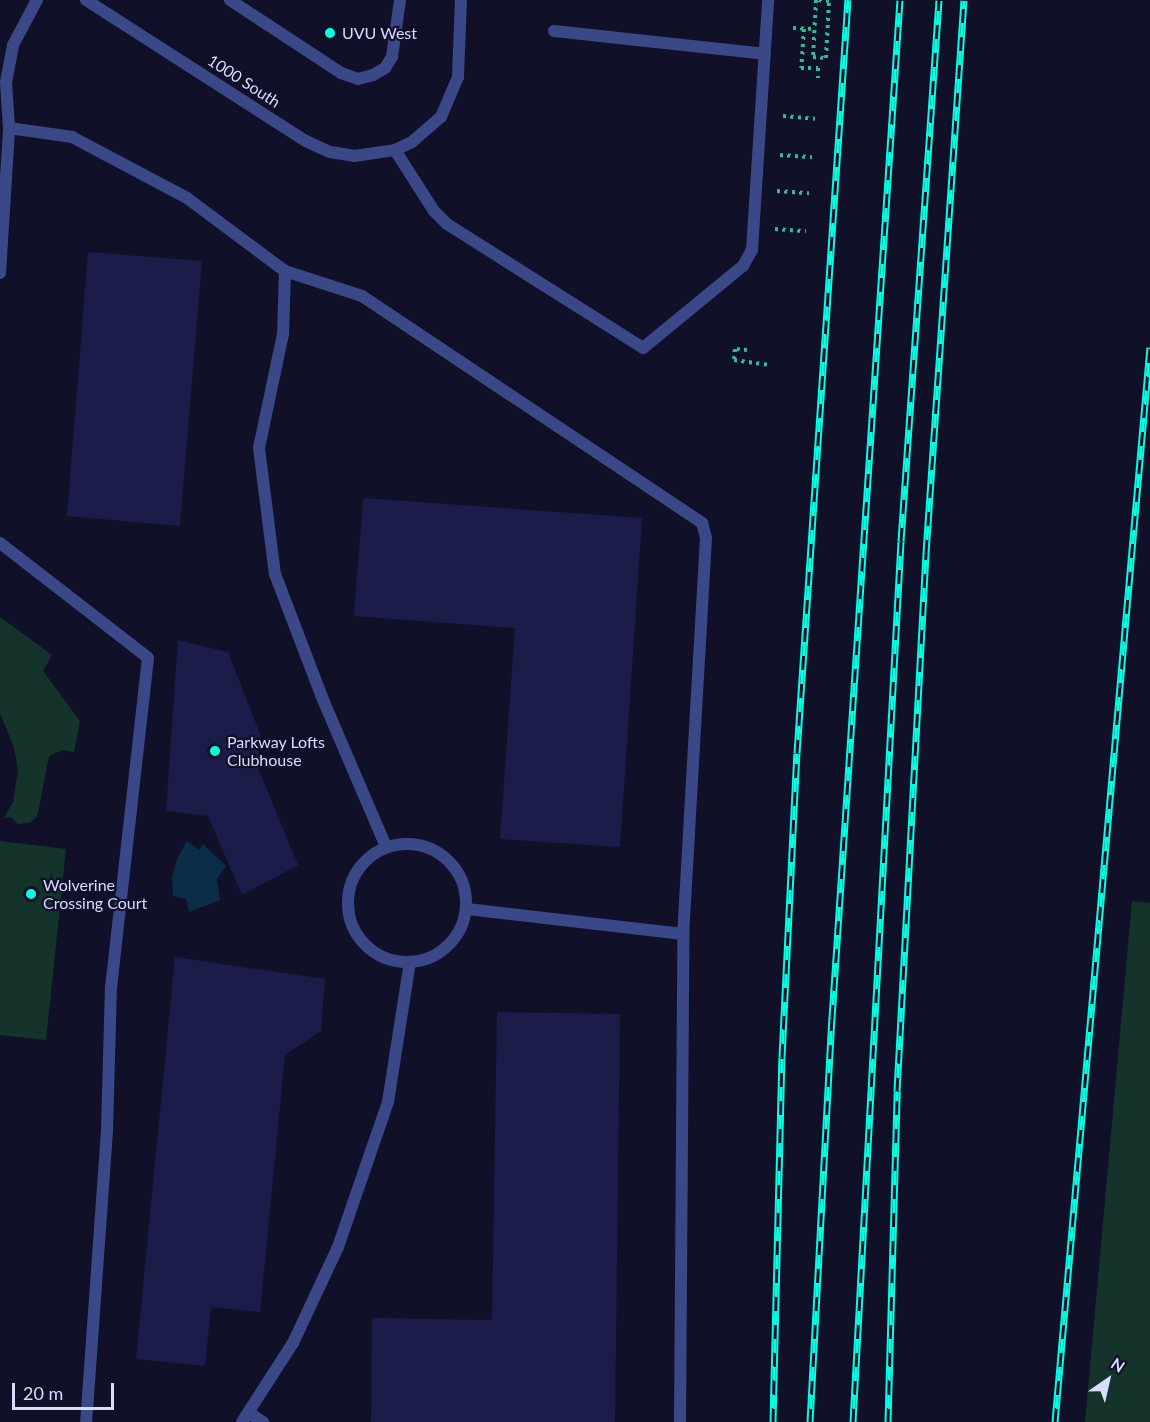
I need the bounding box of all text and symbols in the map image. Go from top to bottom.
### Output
place label: UVU West [342,23,417,43]
marker: UVU West [323,26,337,40]
street label: 1000 South [204,50,284,112]
place label: Parkway Lofts Clubhouse [227,732,325,770]
marker: Parkway Lofts Clubhouse [208,744,222,758]
place label: Wolverine Crossing Court [43,875,147,913]
marker: Wolverine Crossing Court [24,887,38,901]
north arrow [1078,1350,1138,1410]
text: N [1108,1353,1129,1376]
scale bar [15,1371,117,1409]
text: 20 m [23,1382,63,1404]

